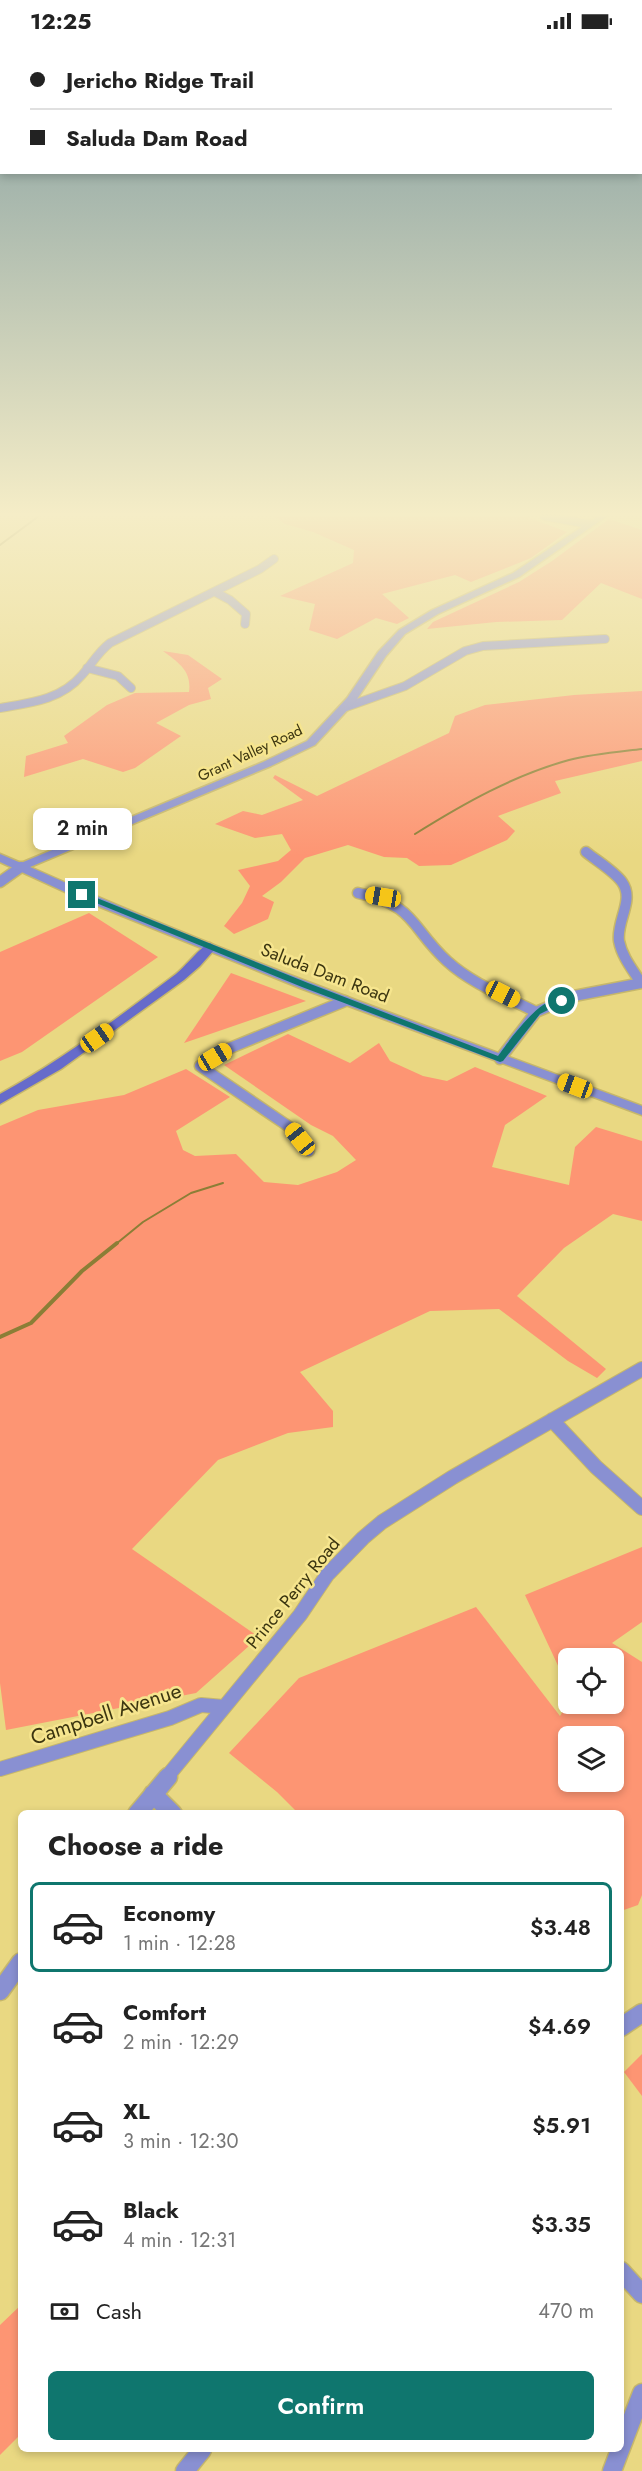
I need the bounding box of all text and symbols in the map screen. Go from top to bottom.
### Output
text: 12:25 [30,5,91,37]
text: Jericho Ridge Trail [66,64,254,96]
text: Saluda Dam Road [66,122,248,154]
street label: Grant Valley Road [194,719,306,787]
callout: 2 min [32,808,132,850]
text: 2 min [57,814,108,843]
route end [68,881,95,908]
car [364,885,402,909]
street label: Saluda Dam Road [257,937,393,1009]
car [483,978,523,1010]
route start [548,987,575,1014]
car [77,1020,117,1056]
car [195,1040,235,1074]
car [555,1071,595,1101]
car [282,1119,318,1159]
street label: Prince Perry Road [240,1532,346,1654]
map controls [558,1648,624,1792]
button: locate [558,1648,624,1714]
street label: Campbell Avenue [27,1675,185,1753]
button: layers [558,1726,624,1792]
text: Choose a ride [48,1826,223,1865]
text: Economy [123,1897,215,1929]
icon: car [51,1900,105,1954]
text: $3.48 [530,1911,591,1943]
text: 1 min · 12:28 [123,1929,236,1958]
text: Comfort [123,1996,206,2028]
icon: car [51,1999,105,2053]
text: $4.69 [528,2010,591,2042]
text: 2 min · 12:29 [123,2028,239,2057]
text: XL [123,2095,150,2127]
icon: car [51,2098,105,2152]
text: $5.91 [532,2109,591,2141]
text: 3 min · 12:30 [123,2127,239,2156]
text: Black [123,2194,179,2226]
icon: car [51,2197,105,2251]
text: $3.35 [531,2208,591,2240]
text: 4 min · 12:31 [123,2226,236,2255]
icon: cash [48,2295,81,2328]
text: Cash [96,2295,142,2327]
text: 470 m [538,2297,594,2326]
button: Confirm [48,2371,594,2440]

